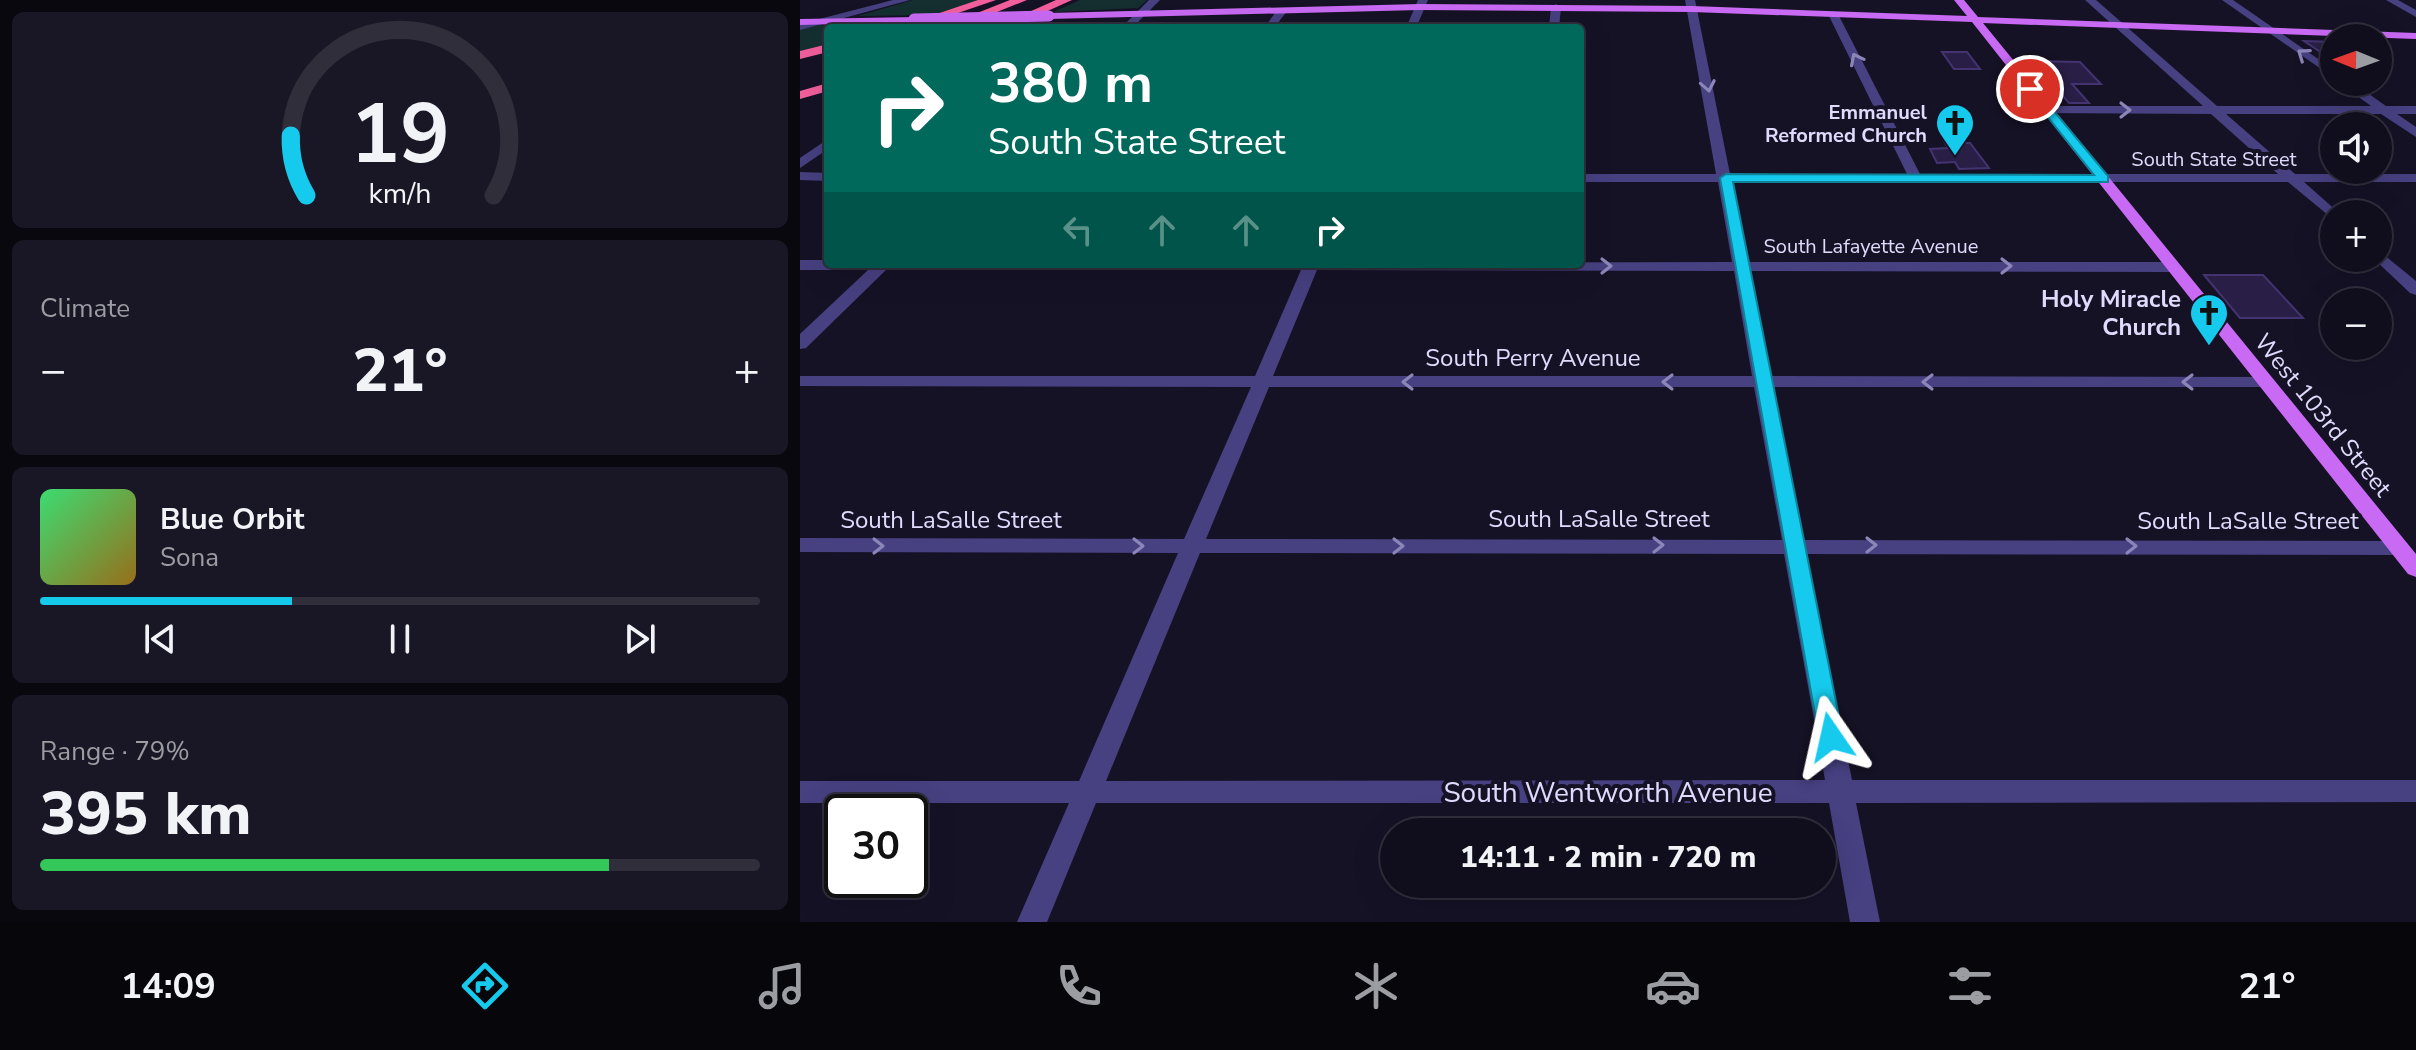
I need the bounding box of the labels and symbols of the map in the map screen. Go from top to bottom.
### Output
north arrow [2320,24,2392,96]
one-way arrow [2298,49,2312,64]
one-way arrow [1850,52,1865,67]
pin [1996,55,2064,123]
one-way arrow [1698,79,1715,92]
place label: Emmanuel Reformed Church [1765,99,1928,149]
one-way arrow [2119,101,2132,119]
church icon: Emmanuel Reformed Church [1934,102,1976,157]
street label: South State Street [2131,146,2298,173]
street label: South Lafayette Avenue [1764,233,1978,260]
one-way arrow [1600,257,1613,275]
one-way arrow [2000,257,2013,275]
place label: Holy Miracle Church [2041,283,2181,343]
church icon: Holy Miracle Church [2188,292,2230,347]
street label: West 103rd Street [2247,327,2399,504]
street label: South Perry Avenue [1425,342,1641,374]
one-way arrow [1401,373,1414,391]
one-way arrow [1661,373,1674,391]
one-way arrow [1921,373,1934,391]
one-way arrow [2181,373,2194,391]
street label: South LaSalle Street [1488,503,1710,535]
street label: South LaSalle Street [840,504,1062,536]
street label: South LaSalle Street [2137,505,2359,537]
one-way arrow [1652,536,1665,554]
one-way arrow [1865,536,1878,554]
one-way arrow [872,537,885,555]
one-way arrow [1132,537,1145,555]
one-way arrow [1392,537,1405,555]
one-way arrow [2125,537,2138,555]
position arrow [1789,695,1873,779]
street label: South Wentworth Avenue [1443,774,1773,812]
speed limit sign: 30 [824,794,928,898]

